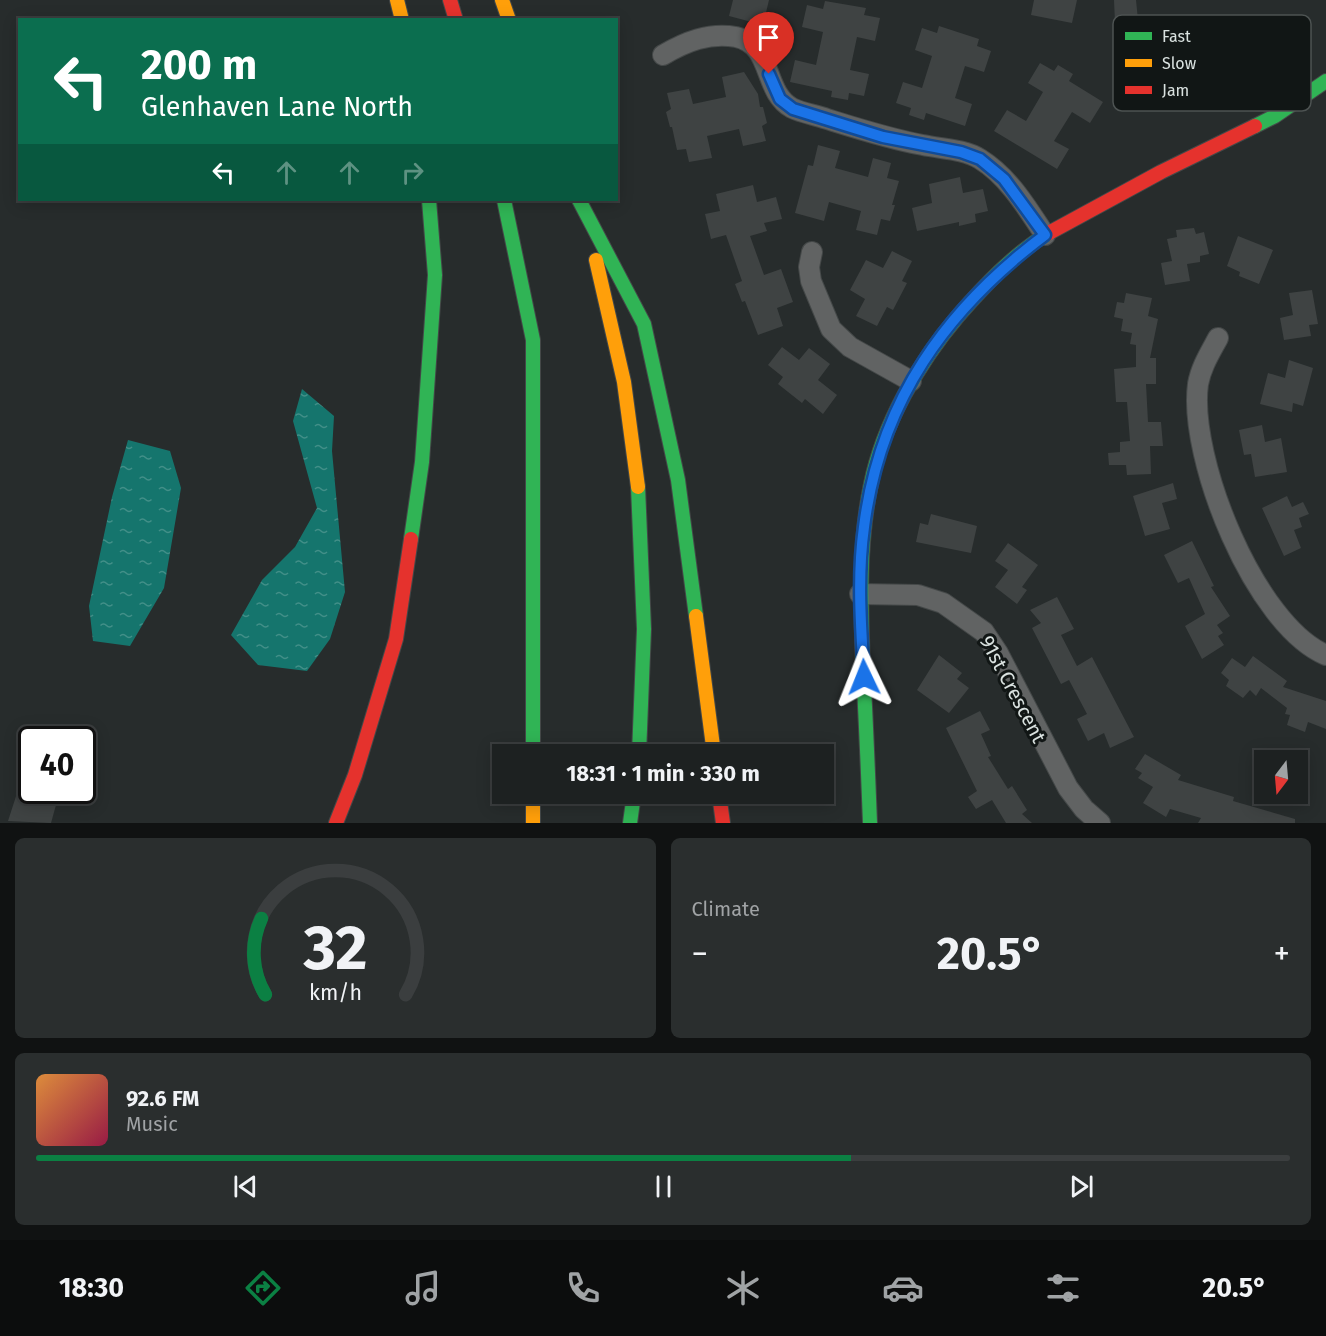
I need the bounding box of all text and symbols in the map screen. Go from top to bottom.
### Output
pin [743,12,794,74]
legend [1113,15,1311,111]
icon: arrive [752,21,785,54]
text: Fast [1162,27,1191,46]
text: 200 m [141,40,257,90]
icon: left [42,42,120,120]
text: Slow [1162,54,1197,73]
text: Jam [1162,81,1189,100]
text: Glenhaven Lane North [141,91,413,123]
icon: left [207,156,240,189]
icon: ahead [270,156,303,189]
icon: ahead [333,156,366,189]
icon: right [396,156,429,189]
street label: 91st Crescent [975,631,1052,747]
position arrow [832,645,896,709]
speed limit sign: 40 [18,726,96,804]
north arrow [1254,750,1308,804]
map controls [1254,750,1308,804]
text: 18:31 · 1 min · 330 m [566,760,760,787]
text: Climate [692,897,760,921]
text: 32 [302,911,367,986]
text: 20.5° [937,927,1045,981]
text: − [692,934,708,974]
text: + [1274,934,1290,974]
text: km/h [309,980,362,1006]
text: 92.6 FM [126,1085,199,1112]
text: Music [126,1112,178,1136]
icon: previous [229,1170,262,1203]
icon: pause [647,1170,680,1203]
icon: next [1065,1170,1098,1203]
icon: directions [242,1267,284,1309]
icon: music [402,1267,444,1309]
icon: phone [562,1267,604,1309]
icon: climate [722,1267,764,1309]
icon: car [882,1267,924,1309]
icon: filters [1042,1267,1084,1309]
text: 18:30 [59,1272,124,1304]
text: 20.5° [1202,1272,1267,1304]

